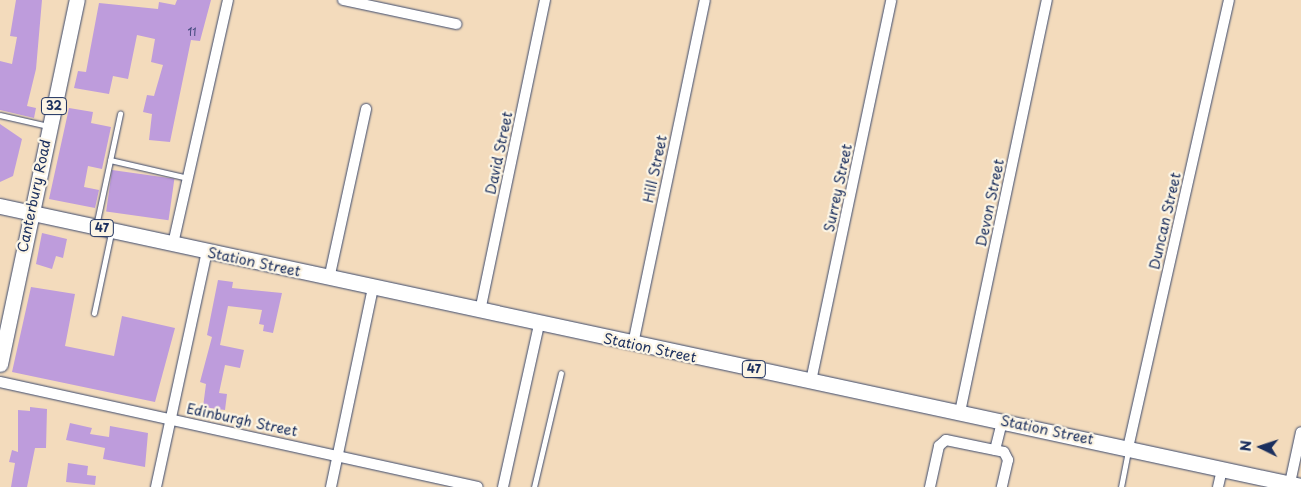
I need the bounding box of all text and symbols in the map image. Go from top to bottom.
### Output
house number: 11 [187,25,197,39]
road number: 32 [40,96,68,115]
street label: David Street [482,110,516,196]
street label: Hill Street [640,134,670,204]
street label: Canterbury Road [14,138,54,254]
street label: Surrey Street [820,142,856,234]
street label: Devon Street [973,158,1007,248]
street label: Duncan Street [1146,171,1184,271]
road number: 47 [90,218,114,238]
street label: Station Street [206,244,302,280]
street label: Station Street [602,330,698,366]
road number: 47 [742,359,766,378]
street label: Edinburgh Street [185,400,299,440]
street label: Station Street [999,412,1095,448]
north arrow [1236,422,1286,472]
text: N [1235,440,1256,452]

